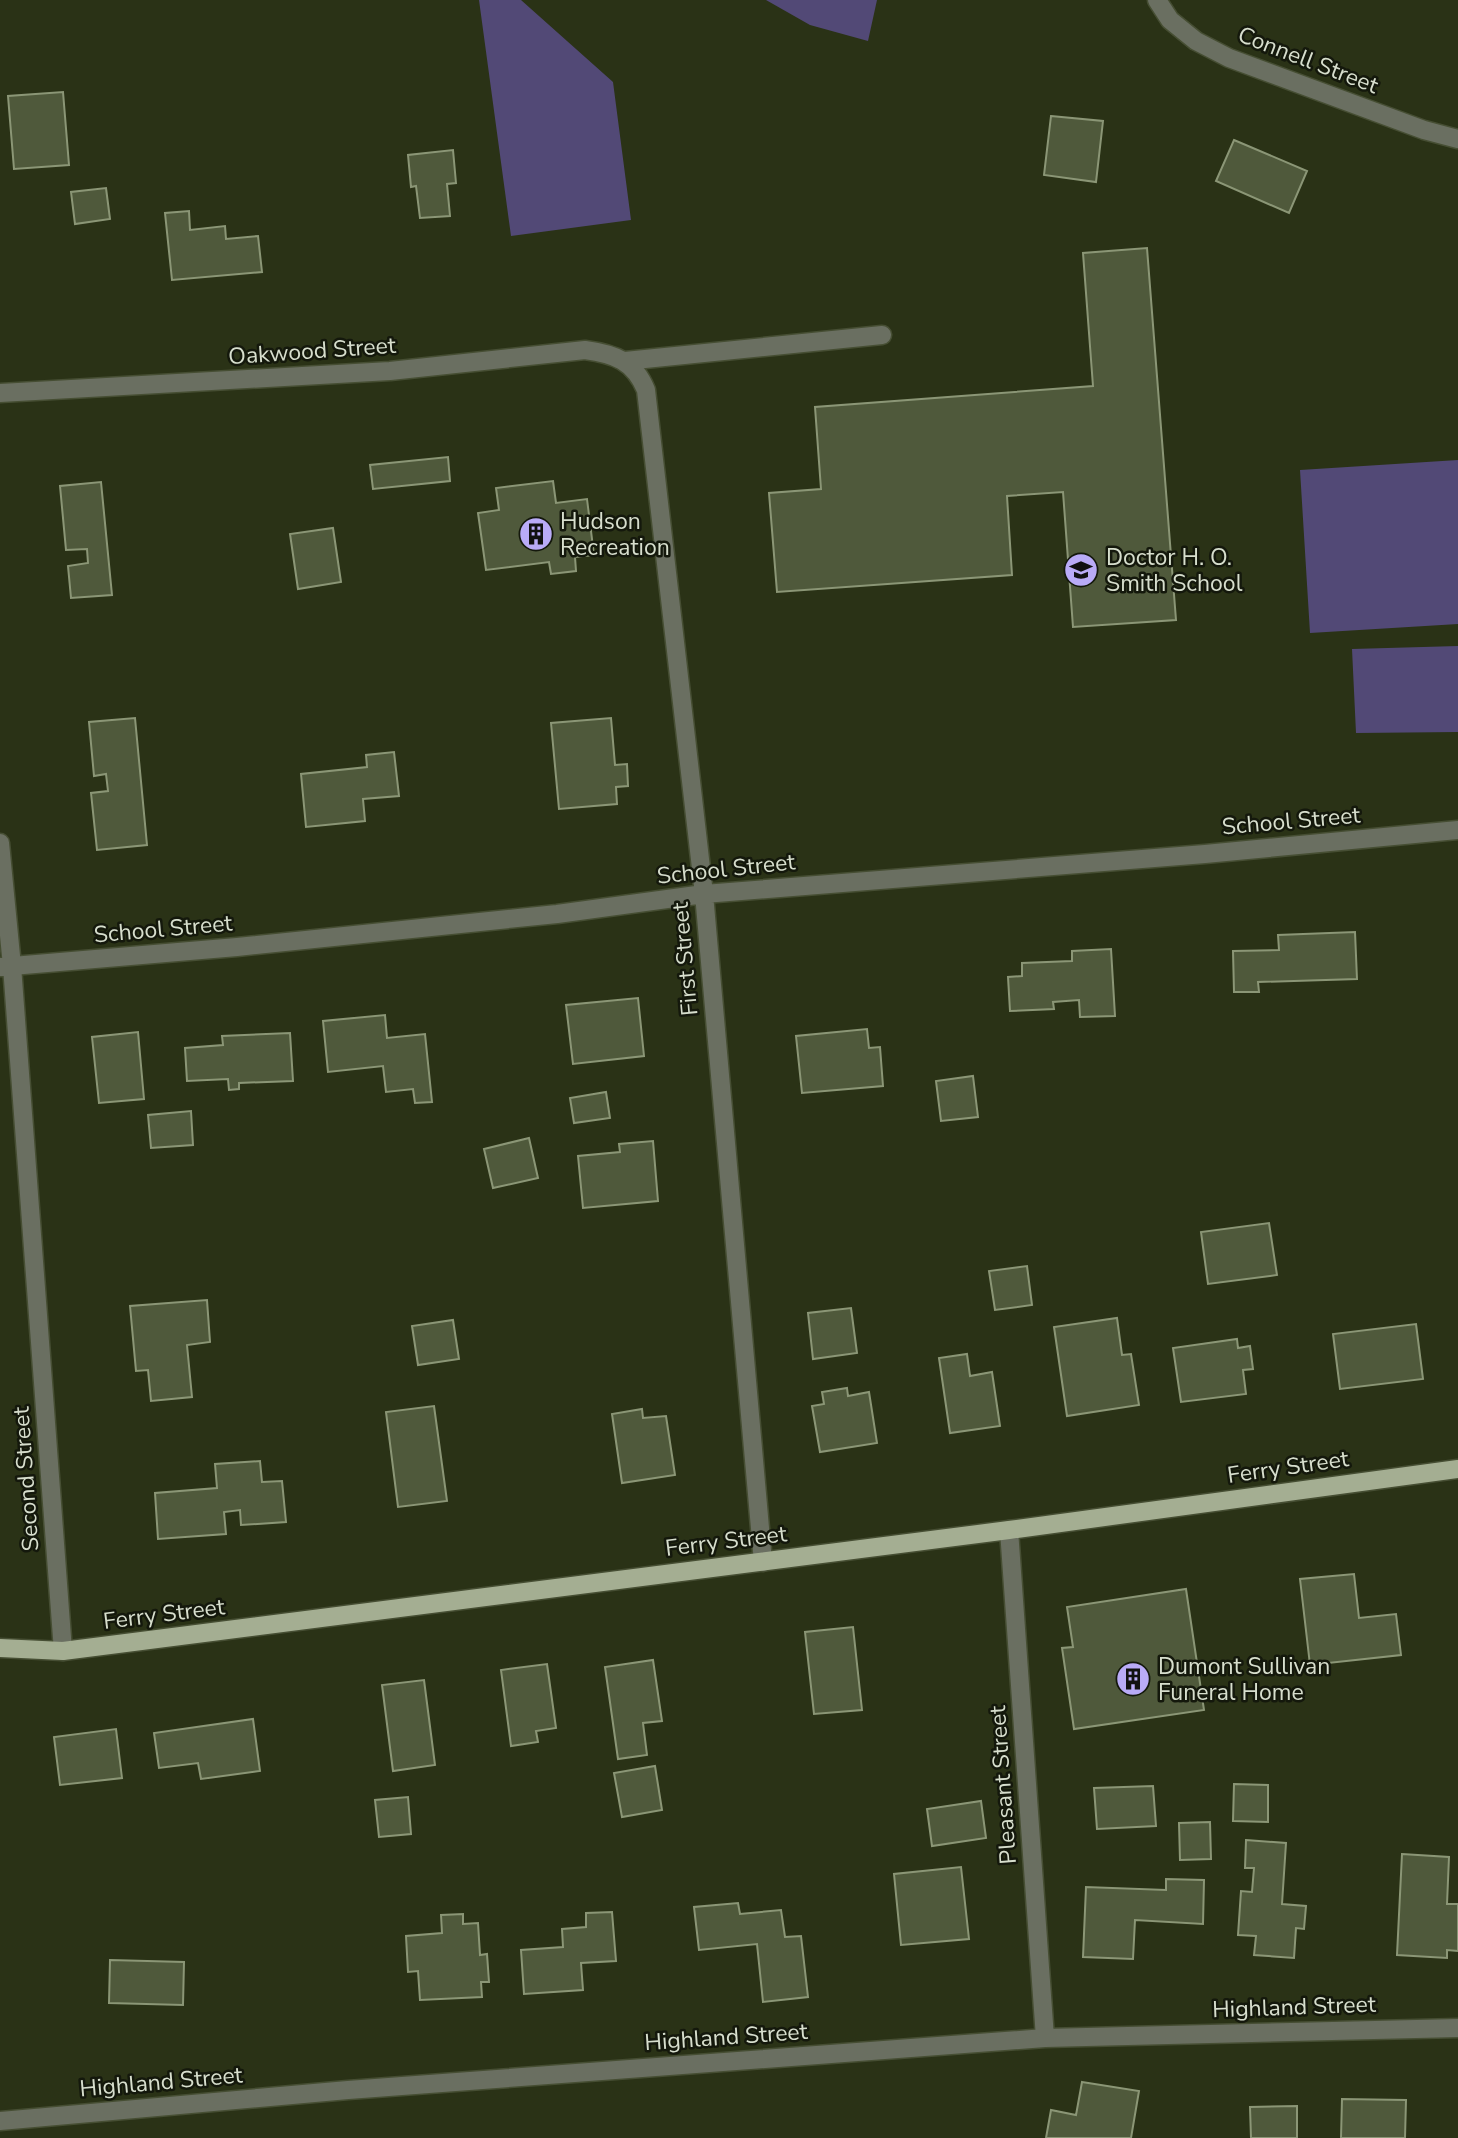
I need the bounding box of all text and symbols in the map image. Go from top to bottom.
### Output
street label: Connell Street [1233,19,1384,101]
street label: Oakwood Street [227,330,398,372]
place label: Hudson Recreation [560,506,670,563]
building icon: Hudson Recreation [517,515,555,553]
place label: Doctor H. O. Smith School [1106,542,1243,599]
school or university icon: Doctor H. O. Smith School [1062,551,1100,589]
street label: School Street [1220,799,1362,842]
street label: School Street [655,846,798,892]
street label: First Street [665,900,705,1017]
street label: School Street [92,907,234,950]
street label: Second Street [5,1405,47,1552]
street label: Ferry Street [1225,1443,1352,1491]
street label: Ferry Street [664,1518,789,1564]
street label: Ferry Street [102,1591,227,1637]
place label: Dumont Sullivan Funeral Home [1158,1651,1330,1708]
building icon: Dumont Sullivan Funeral Home [1114,1660,1152,1698]
street label: Pleasant Street [982,1704,1024,1865]
street label: Highland Street [1212,1989,1377,2025]
street label: Highland Street [643,2016,810,2058]
street label: Highland Street [78,2059,245,2105]

